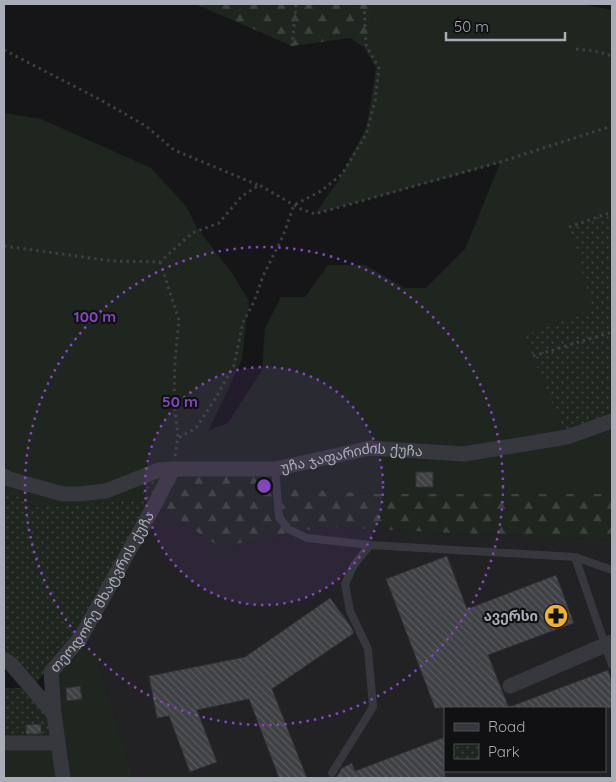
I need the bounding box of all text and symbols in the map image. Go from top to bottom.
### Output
scale bar [446,10,565,42]
text: 50 m [454,17,489,36]
text: 100 m [74,307,116,326]
text: 50 m [162,392,198,411]
street label: უჩა ჯაფარიძის ქუჩა [279,439,423,477]
centre of rings [255,477,273,495]
street label: თეოდორე მხატვრის ქუჩა [46,508,158,676]
pharmacy icon: ავერსი [543,603,569,629]
place label: ავერსი [484,607,538,625]
legend [444,707,606,772]
text: Road [488,717,525,736]
text: Park [488,742,520,761]

